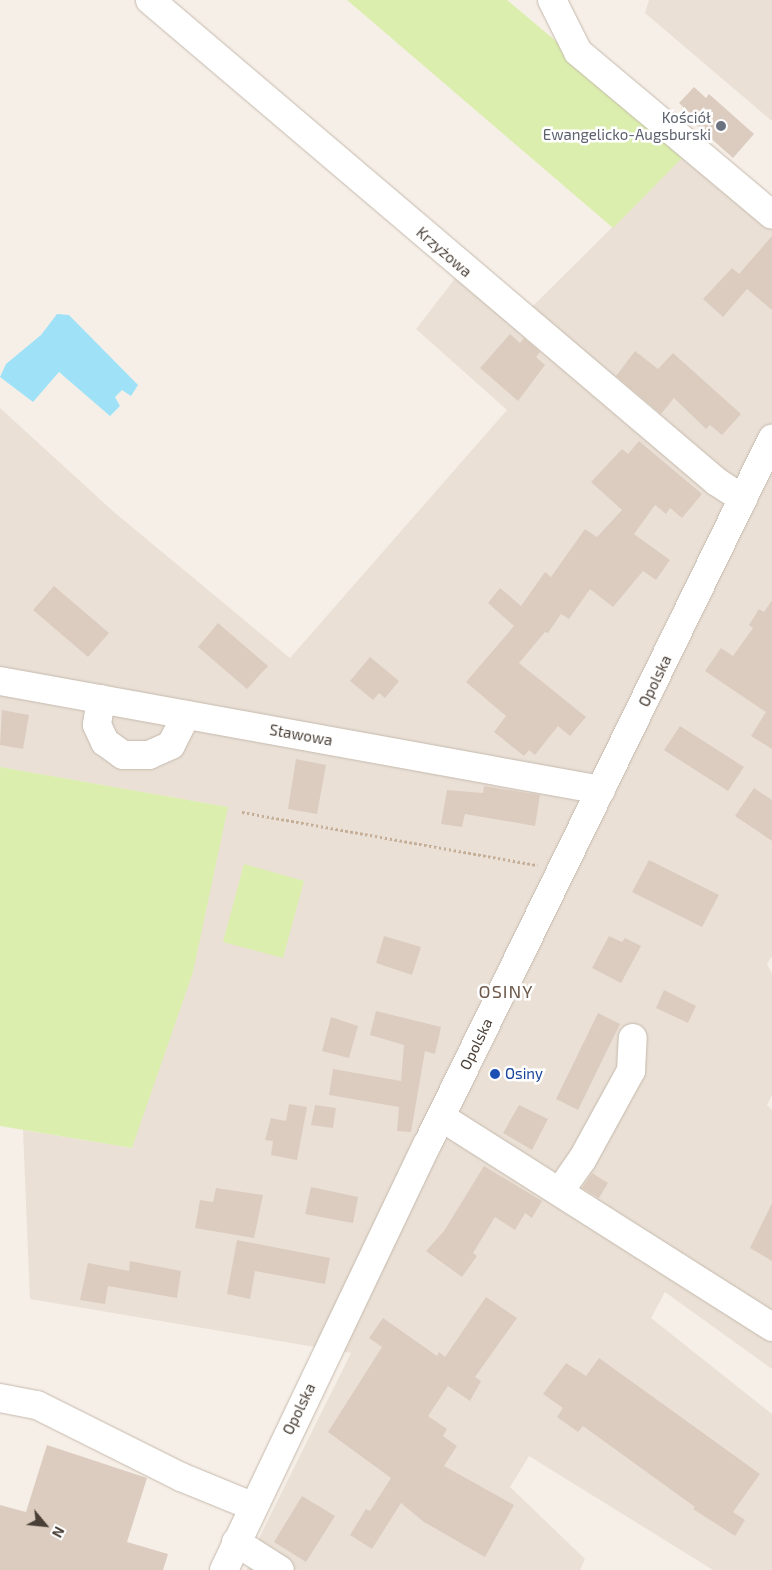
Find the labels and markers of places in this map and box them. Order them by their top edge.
place label: Kościół Ewangelicko-Augsburski [543,108,711,143]
marker: Kościół Ewangelicko-Augsburski [715,120,727,132]
place label: Osiny [505,1065,543,1083]
marker: Osiny [489,1068,501,1080]

